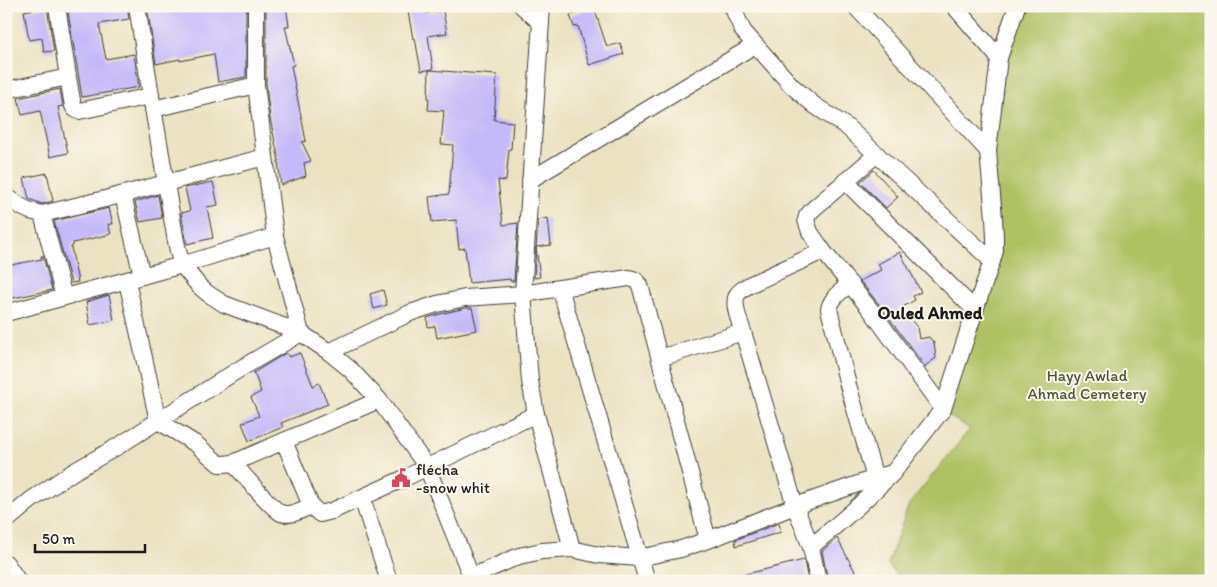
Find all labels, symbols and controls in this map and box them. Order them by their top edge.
district label: Ouled Ahmed [878,302,983,324]
park label: Hayy Awlad Ahmad Cemetery [1028,366,1147,403]
place label: flécha -snow whit [416,460,490,497]
public building icon: flécha -snow whit [390,467,412,489]
scale bar [35,522,145,554]
text: 50 m [42,530,75,548]

